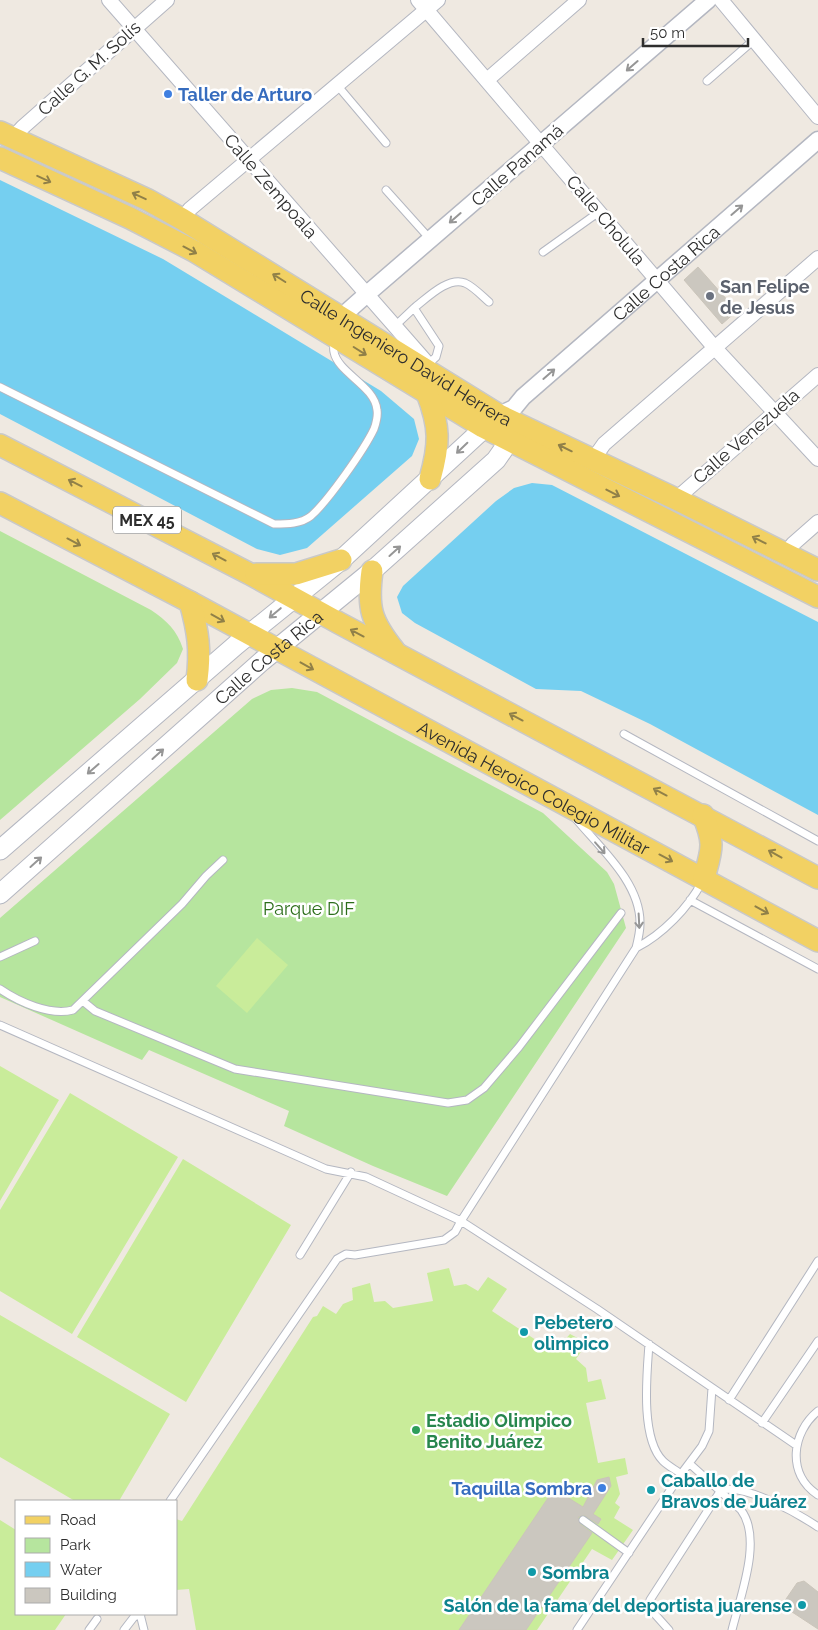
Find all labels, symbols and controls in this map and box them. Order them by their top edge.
scale bar [643,15,748,47]
street label: Calle G. M. Solís [33,16,145,120]
text: 50 m [650,24,685,42]
one-way arrow [625,60,638,72]
place label: Taller de Arturo [178,84,312,105]
marker: Taller de Arturo [162,88,174,100]
street label: Calle Panamá [467,119,567,211]
street label: Calle Zempoala [220,129,322,243]
street label: Calle Cholula [562,171,650,269]
one-way arrow [36,174,51,184]
one-way arrow [132,191,147,201]
one-way arrow [731,204,744,216]
one-way arrow [449,212,462,224]
street label: Calle Costa Rica [608,221,723,325]
one-way arrow [183,245,197,255]
one-way arrow [273,273,287,283]
place label: San Felipe de Jesus [720,276,810,318]
street label: Calle Ingeniero David Herrera [296,284,515,430]
marker: San Felipe de Jesus [704,290,716,302]
one-way arrow [352,347,366,357]
one-way arrow [542,368,555,380]
street label: Calle Venezuela [689,384,803,488]
one-way arrow [456,442,469,454]
one-way arrow [558,442,573,452]
one-way arrow [68,478,83,487]
one-way arrow [605,489,620,498]
road number: MEX 45 [113,506,181,534]
one-way arrow [752,535,767,545]
one-way arrow [67,537,82,547]
one-way arrow [388,545,401,557]
one-way arrow [212,552,227,562]
street label: Calle Costa Rica [210,606,326,709]
one-way arrow [268,607,281,618]
one-way arrow [210,614,225,623]
one-way arrow [350,628,365,637]
one-way arrow [299,662,313,672]
one-way arrow [509,712,524,722]
street label: Avenida Heroico Colegio Militar [414,716,654,859]
one-way arrow [151,748,164,760]
one-way arrow [87,764,100,775]
one-way arrow [653,787,668,797]
one-way arrow [595,841,606,854]
one-way arrow [768,849,783,859]
one-way arrow [659,853,674,863]
one-way arrow [30,856,43,868]
park label: Parque DIF [263,898,355,919]
one-way arrow [754,905,769,915]
one-way arrow [635,913,644,929]
place label: Pebetero olìmpico [534,1312,613,1354]
marker: Pebetero olìmpico [518,1326,530,1338]
place label: Estadio Olimpico Benito Juárez [426,1410,572,1452]
marker: Estadio Olimpico Benito Juárez [410,1424,422,1436]
place label: Caballo de Bravos de Juárez [661,1470,807,1512]
place label: Taquilla Sombra [452,1478,592,1499]
marker: Taquilla Sombra [596,1482,608,1494]
marker: Caballo de Bravos de Juárez [645,1484,657,1496]
legend [15,1500,178,1615]
text: Road [60,1511,96,1529]
text: Park [60,1536,91,1554]
text: Water [60,1561,103,1579]
place label: Sombra [542,1562,609,1583]
marker: Sombra [526,1566,538,1578]
text: Building [60,1586,117,1604]
place label: Salón de la fama del deportista juarense [444,1595,792,1616]
marker: Salón de la fama del deportista juarense [796,1599,808,1611]

